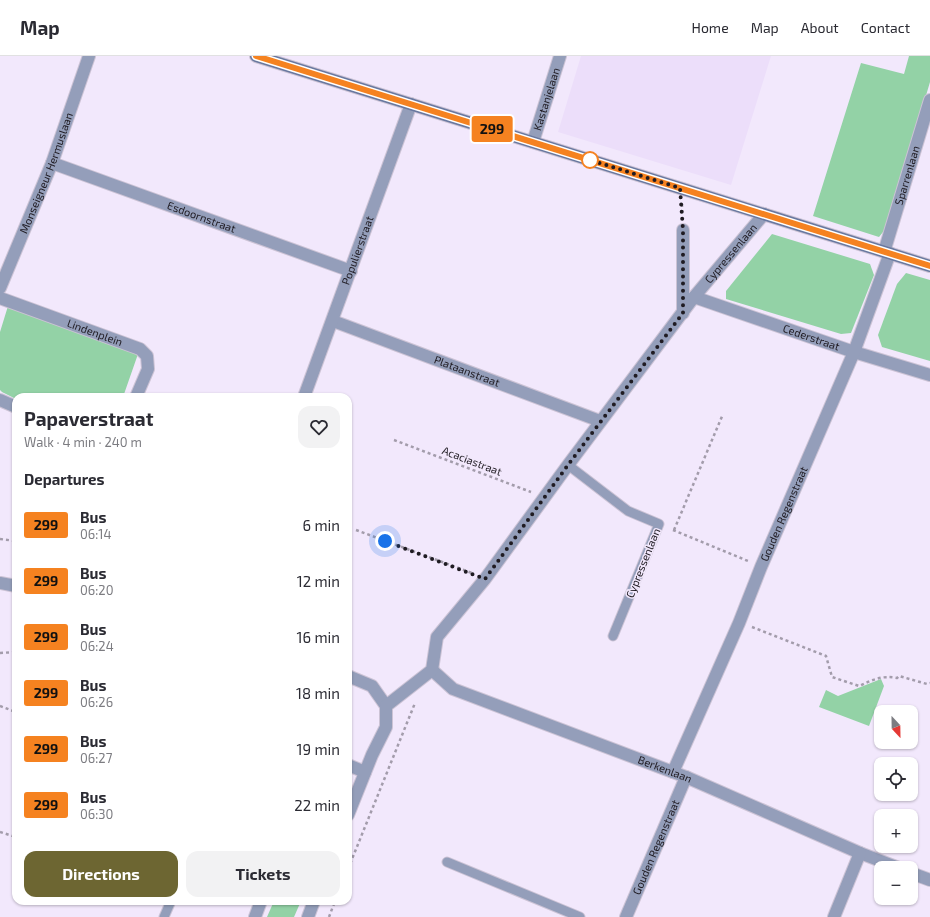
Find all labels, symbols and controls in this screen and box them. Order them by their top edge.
text: Map [20,16,60,39]
text: Home [692,19,729,36]
text: Map [751,19,779,36]
text: About [801,19,839,36]
text: Contact [861,19,910,36]
street label: Kastanjelaan [530,66,562,132]
street label: Monseigneur Hermuslaan [16,111,75,235]
line badge: 299 [469,116,515,142]
text: 299 [480,120,504,137]
street label: Sparrenlaan [892,144,922,207]
unlabelled marker [581,151,599,169]
street label: Esdoornstraat [166,198,238,235]
street label: Populierstraat [339,214,376,286]
street label: Cypressenlaan [702,221,759,286]
street label: Lindenplein [66,316,125,348]
street label: Cederstraat [781,321,842,353]
street label: Plataanstraat [432,352,502,389]
button: heart [298,406,340,448]
text: Papaverstraat [24,407,153,430]
text: Walk · 4 min · 240 m [24,434,142,450]
street label: Acaciastraat [441,443,504,478]
street label: Gouden Regenstraat [757,464,810,563]
text: Departures [24,470,104,488]
text: Bus [80,508,106,526]
text: 299 [34,516,58,533]
text: 6 min [302,516,340,534]
text: 06:14 [80,526,112,542]
street label: Cypressenlaan [623,526,662,599]
your location [375,531,395,551]
text: Bus [80,564,106,582]
text: 299 [34,572,58,589]
text: 12 min [297,572,340,590]
text: 06:20 [80,582,114,598]
text: Bus [80,620,106,638]
text: 299 [34,628,58,645]
text: 16 min [297,628,340,646]
text: 06:24 [80,638,114,654]
text: Bus [80,676,106,694]
text: 299 [34,684,58,701]
text: 18 min [296,684,340,702]
text: 06:26 [80,694,113,710]
north arrow [874,705,918,749]
map controls [874,705,918,905]
text: Bus [80,732,106,750]
text: 299 [34,740,58,757]
text: 19 min [297,740,340,758]
text: 06:27 [80,750,112,766]
street label: Berkenlaan [636,753,694,785]
button: locate [874,757,918,801]
text: Bus [80,788,106,806]
text: 299 [34,796,58,813]
text: 22 min [294,796,340,814]
street label: Gouden Regenstraat [629,797,682,896]
text: 06:30 [80,806,113,822]
button: + [874,809,918,853]
button: Directions [24,851,178,897]
button: Tickets [186,851,340,897]
button: − [874,861,918,905]

